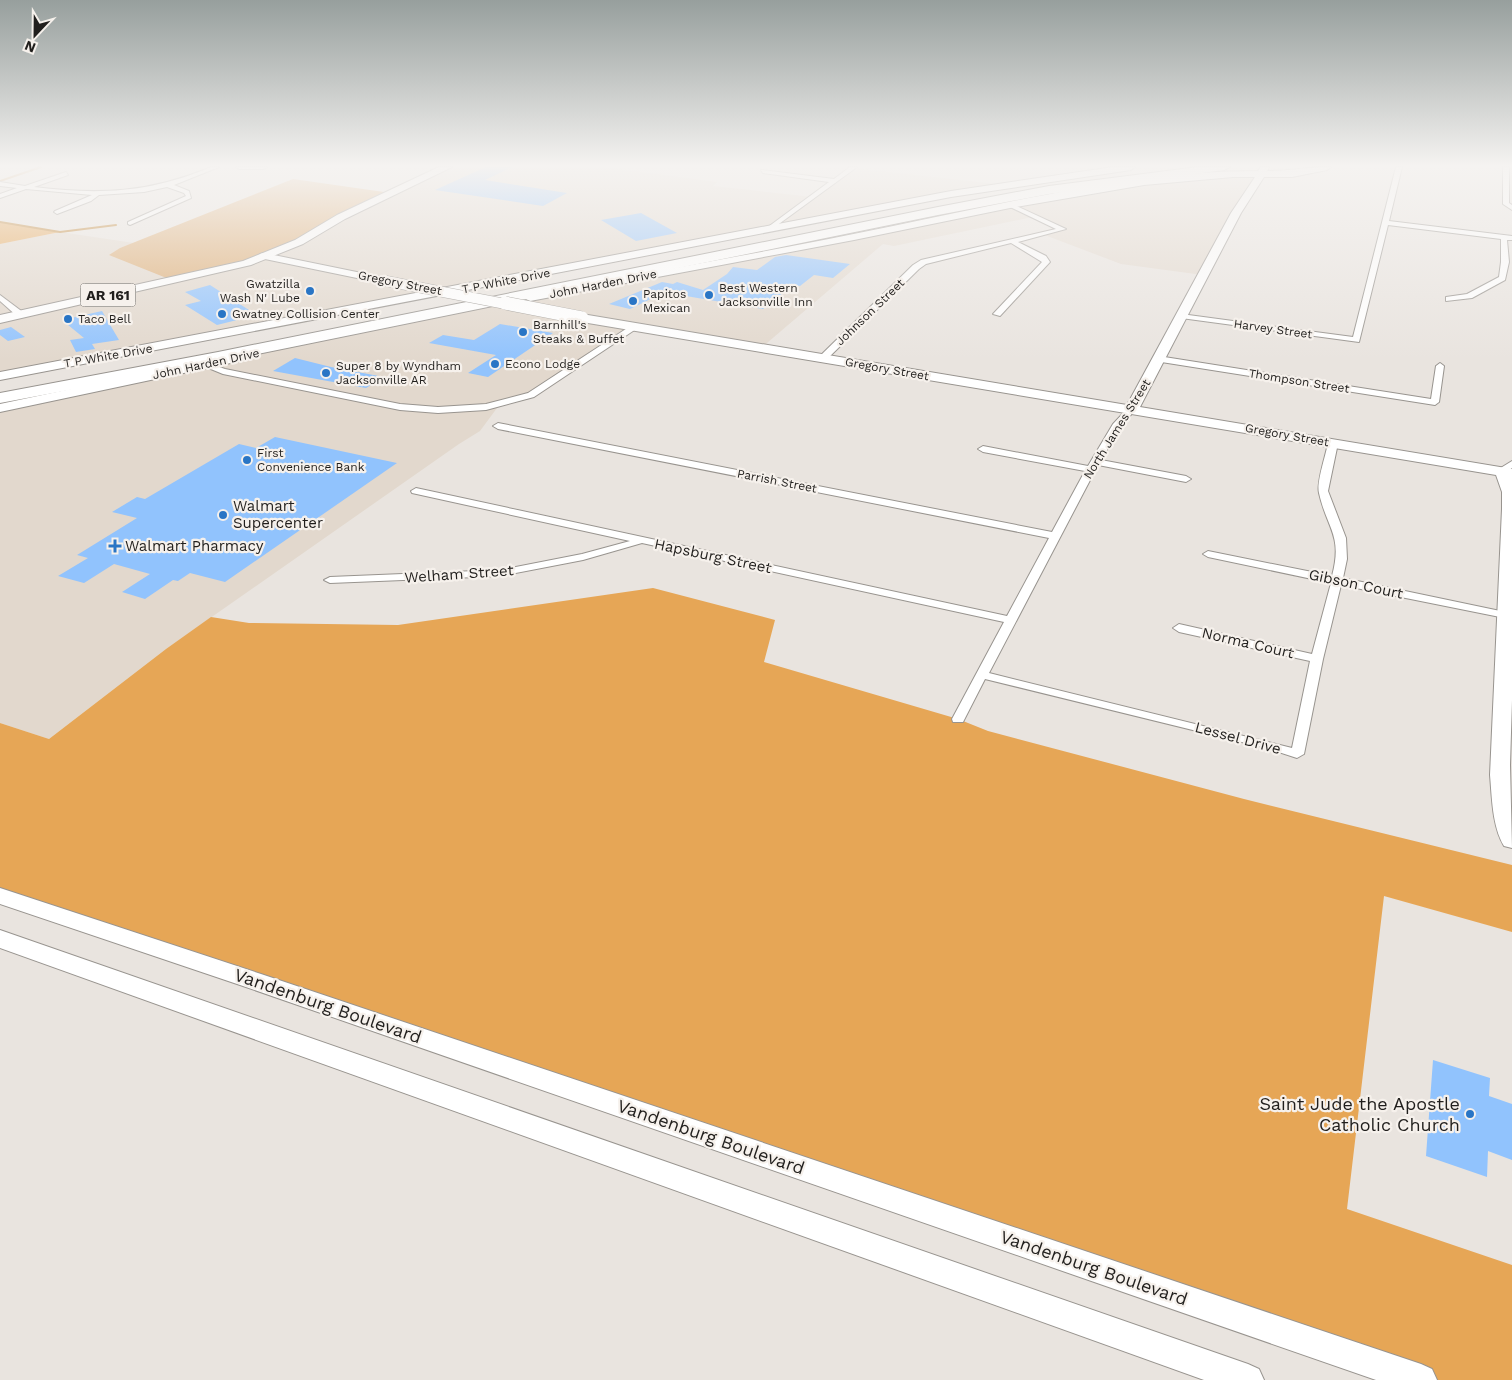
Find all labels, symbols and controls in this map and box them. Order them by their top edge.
north arrow [10,10,60,60]
text: N [22,38,38,56]
street label: T P White Drive [461,266,552,296]
street label: John Harden Drive [548,267,658,301]
street label: Gregory Street [357,268,443,298]
street label: Johnson Street [833,276,907,348]
place label: Gwatzilla Wash N' Lube [220,277,300,305]
place label: Best Western Jacksonville Inn [719,281,813,309]
road number: AR 161 [80,284,136,306]
marker: Gwatzilla Wash N' Lube [304,285,316,297]
place label: Papitos Mexican [643,287,690,315]
marker: Best Western Jacksonville Inn [703,289,715,301]
marker: Papitos Mexican [627,295,639,307]
place label: Gwatney Collision Center [232,307,380,321]
marker: Gwatney Collision Center [216,308,228,320]
place label: Taco Bell [78,312,131,326]
marker: Taco Bell [62,313,74,325]
street label: Harvey Street [1233,317,1313,341]
place label: Barnhill's Steaks & Buffet [533,318,624,346]
marker: Barnhill's Steaks & Buffet [517,326,529,338]
street label: T P White Drive [63,341,154,371]
street label: John Harden Drive [151,346,261,382]
street label: Gregory Street [844,355,930,383]
place label: Econo Lodge [505,357,580,371]
marker: Econo Lodge [489,358,501,370]
place label: Super 8 by Wyndham Jacksonville AR [336,359,461,387]
street label: Thompson Street [1248,366,1350,396]
marker: Super 8 by Wyndham Jacksonville AR [320,367,332,379]
street label: North James Street [1081,377,1153,481]
street label: Gregory Street [1244,421,1330,449]
place label: First Convenience Bank [257,446,365,474]
marker: First Convenience Bank [241,454,253,466]
street label: Parrish Street [736,466,818,496]
place label: Walmart Supercenter [233,497,323,532]
marker: Walmart Supercenter [217,509,229,521]
street label: Hapsburg Street [653,535,774,577]
place label: Walmart Pharmacy [125,537,264,555]
marker: Walmart Pharmacy [109,540,121,552]
street label: Welham Street [404,561,515,587]
street label: Gibson Court [1307,565,1406,603]
street label: Norma Court [1200,624,1297,663]
street label: Lessel Drive [1193,718,1283,758]
street label: Vandenburg Boulevard [232,964,425,1047]
place label: Saint Jude the Apostle Catholic Church [1259,1093,1460,1135]
street label: Vandenburg Boulevard [615,1095,808,1178]
marker: Saint Jude the Apostle Catholic Church [1464,1108,1476,1120]
street label: Vandenburg Boulevard [998,1226,1191,1309]

